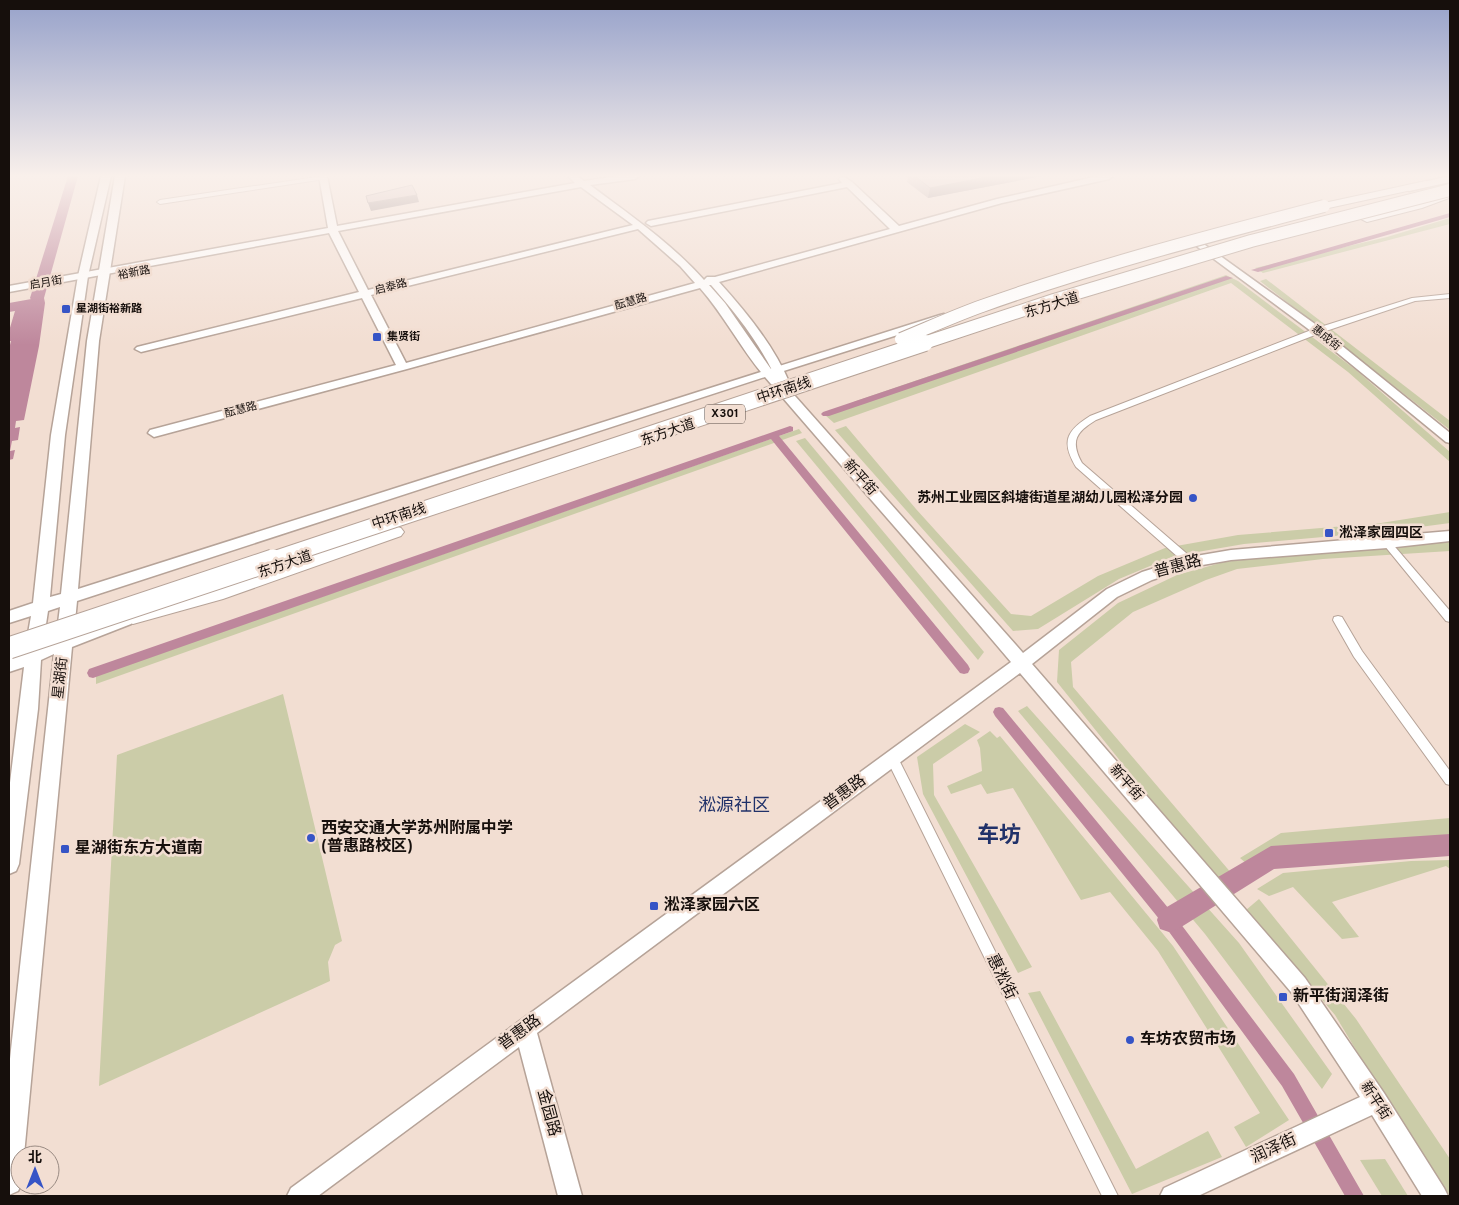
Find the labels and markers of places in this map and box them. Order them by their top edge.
place label: 星湖街裕新路 [76,302,143,316]
marker: 星湖街裕新路 [60,303,72,315]
place label: 集贤街 [387,330,420,344]
marker: 集贤街 [371,331,383,343]
place label: 苏州工业园区斜塘街道星湖幼儿园松泽分园 [917,489,1183,507]
marker: 苏州工业园区斜塘街道星湖幼儿园松泽分园 [1187,492,1199,504]
place label: 淞泽家园四区 [1339,524,1423,542]
marker: 淞泽家园四区 [1323,527,1335,539]
place label: 西安交通大学苏州附属中学 (普惠路校区) [321,818,513,857]
marker: 西安交通大学苏州附属中学 (普惠路校区) [305,832,317,844]
place label: 星湖街东方大道南 [75,839,203,859]
marker: 星湖街东方大道南 [59,843,71,855]
place label: 淞泽家园六区 [664,895,760,916]
marker: 淞泽家园六区 [648,900,660,912]
place label: 新平街润泽街 [1293,987,1389,1007]
marker: 新平街润泽街 [1277,991,1289,1003]
place label: 车坊农贸市场 [1140,1030,1236,1050]
marker: 车坊农贸市场 [1124,1034,1136,1046]

